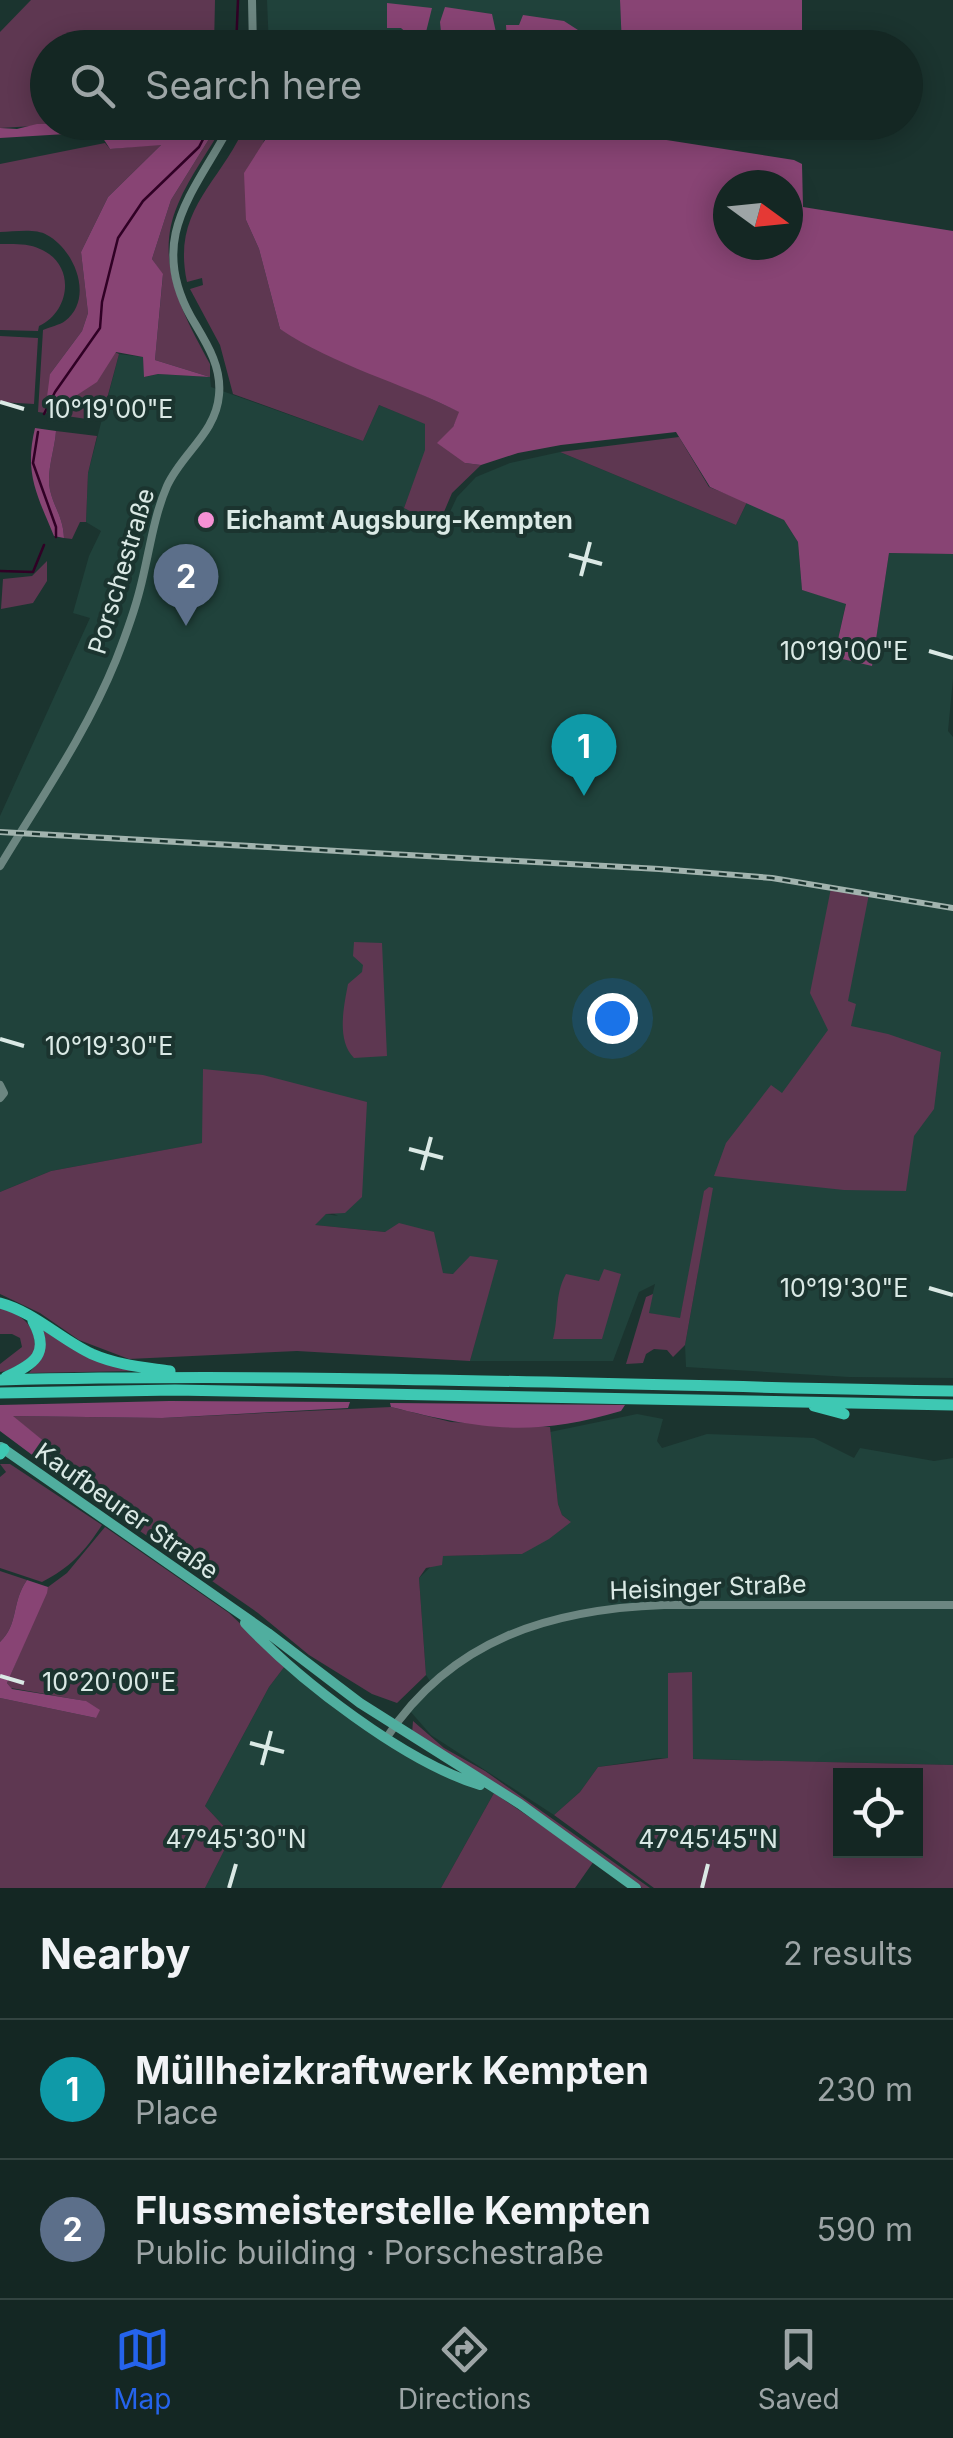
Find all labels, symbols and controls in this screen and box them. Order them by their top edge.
search box [30,30,923,140]
icon: search [65,58,120,113]
text: Search here [145,62,362,108]
north arrow [713,170,803,260]
text: 10°19'00"E [45,394,173,424]
street label: Porschestraße [82,484,160,658]
place label: Eichamt Augsburg-Kempten [226,505,573,535]
marker: Eichamt Augsburg-Kempten [195,509,217,531]
pin: 2 [154,544,218,626]
text: 10°19'00"E [780,636,908,666]
pin: 1 [552,714,616,796]
your location [587,993,638,1044]
text: 10°19'30"E [45,1031,173,1061]
text: 10°19'30"E [780,1273,908,1303]
street label: Kaufbeurer Straße [29,1436,225,1586]
street label: Heisinger Straße [609,1569,807,1605]
text: 10°20'00"E [42,1667,176,1697]
map controls [833,1768,923,1858]
button: locate [833,1768,923,1858]
text: 47°45'30"N [165,1824,307,1854]
text: 47°45'45"N [638,1824,778,1854]
text: Nearby [40,1928,191,1979]
text: 2 results [783,1934,913,1973]
text: Müllheizkraftwerk Kempten [135,2047,649,2093]
text: 1 [66,2070,79,2109]
text: 230 m [817,2070,913,2109]
text: Place [135,2093,218,2132]
text: Flussmeisterstelle Kempten [135,2187,651,2233]
text: 2 [62,2210,83,2249]
text: 590 m [816,2210,913,2249]
text: Public building · Porschestraße [135,2233,604,2272]
tab: Map [113,2322,171,2416]
tab: Directions [398,2322,531,2416]
tab: Saved [758,2322,840,2416]

